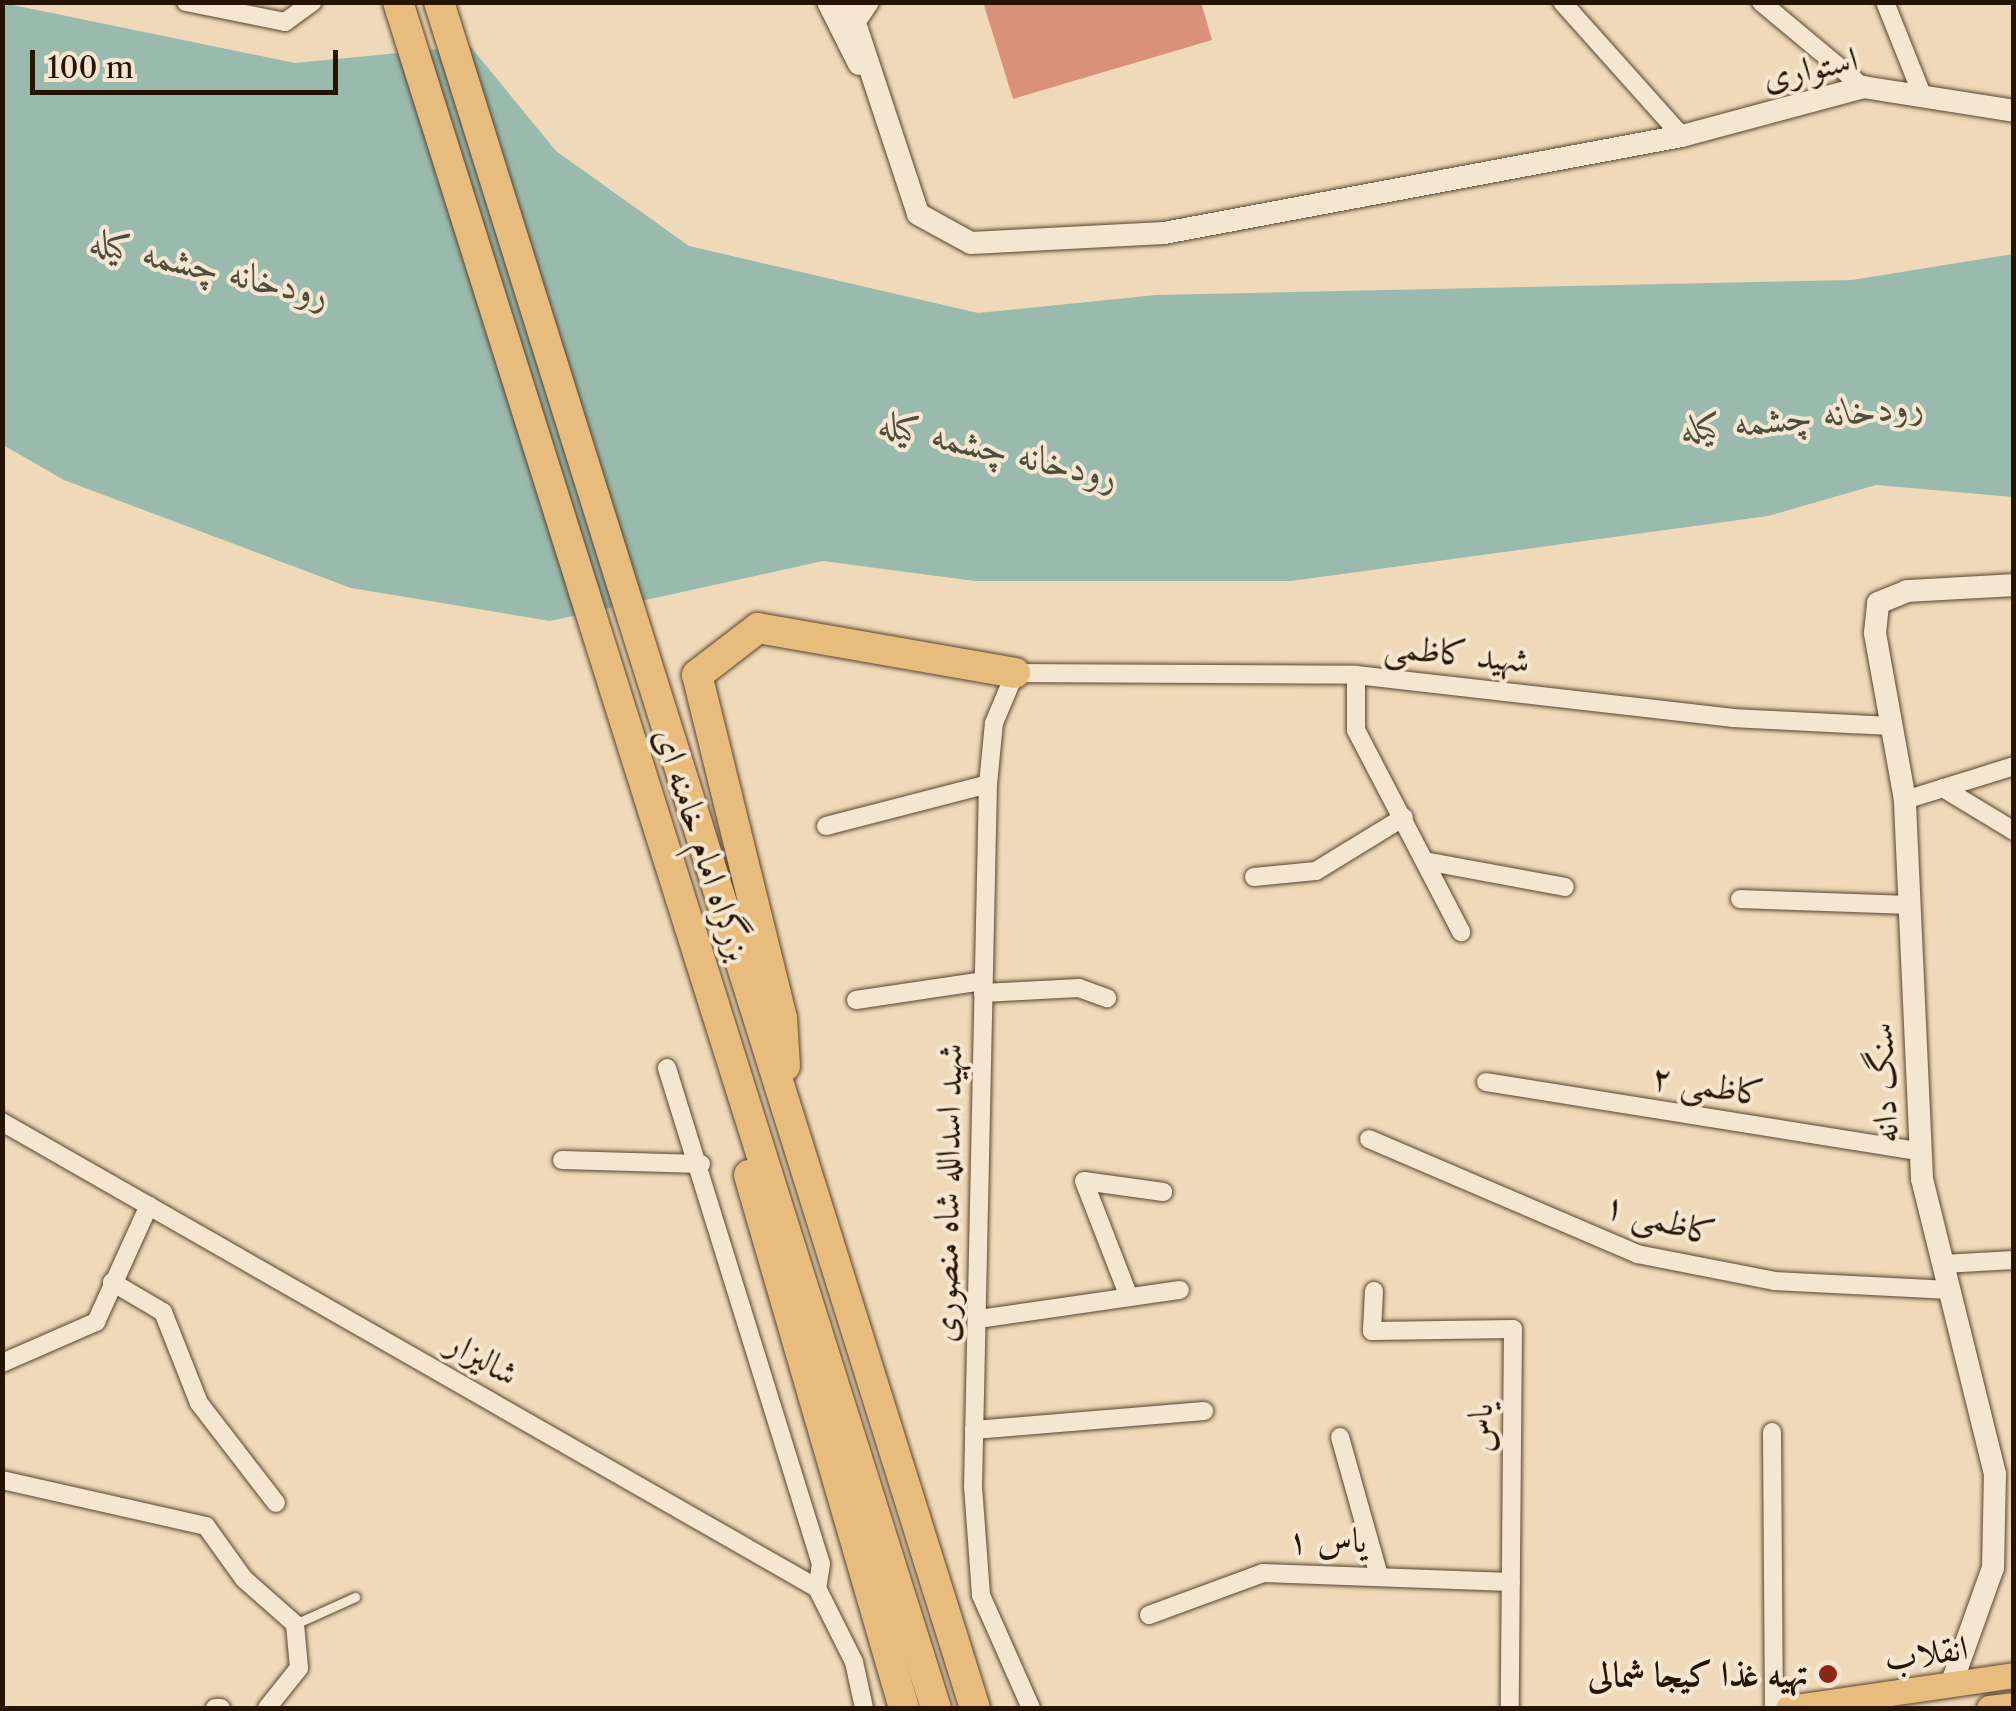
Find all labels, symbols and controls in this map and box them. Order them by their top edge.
scale bar [35,30,342,92]
street label: استواری [1758,37,1862,99]
text: 100 m [47,49,134,86]
water label: رودخانه چشمه کیله [86,217,334,317]
water label: رودخانه چشمه کیله [1678,381,1926,451]
water label: رودخانه چشمه کیله [875,399,1123,499]
street label: شهید کاظمی [1382,624,1532,682]
street label: بزرگراه امام خامنه ای [646,722,760,966]
street label: سنگ دانه [1859,1022,1907,1144]
street label: شهید اسدالله شاه منصوری [923,1043,971,1343]
street label: کاظمی ۲ [1649,1055,1767,1115]
street label: کاظمی ۱ [1600,1183,1720,1255]
street label: شالیزار [440,1321,526,1395]
street label: یاس [1459,1403,1501,1453]
street label: یاس ۱ [1287,1519,1367,1561]
street label: انقلاب [1881,1626,1971,1680]
place label: تهیه غذا کیجا شمالی [1588,1653,1808,1695]
marker: تهیه غذا کیجا شمالی [1817,1663,1839,1685]

